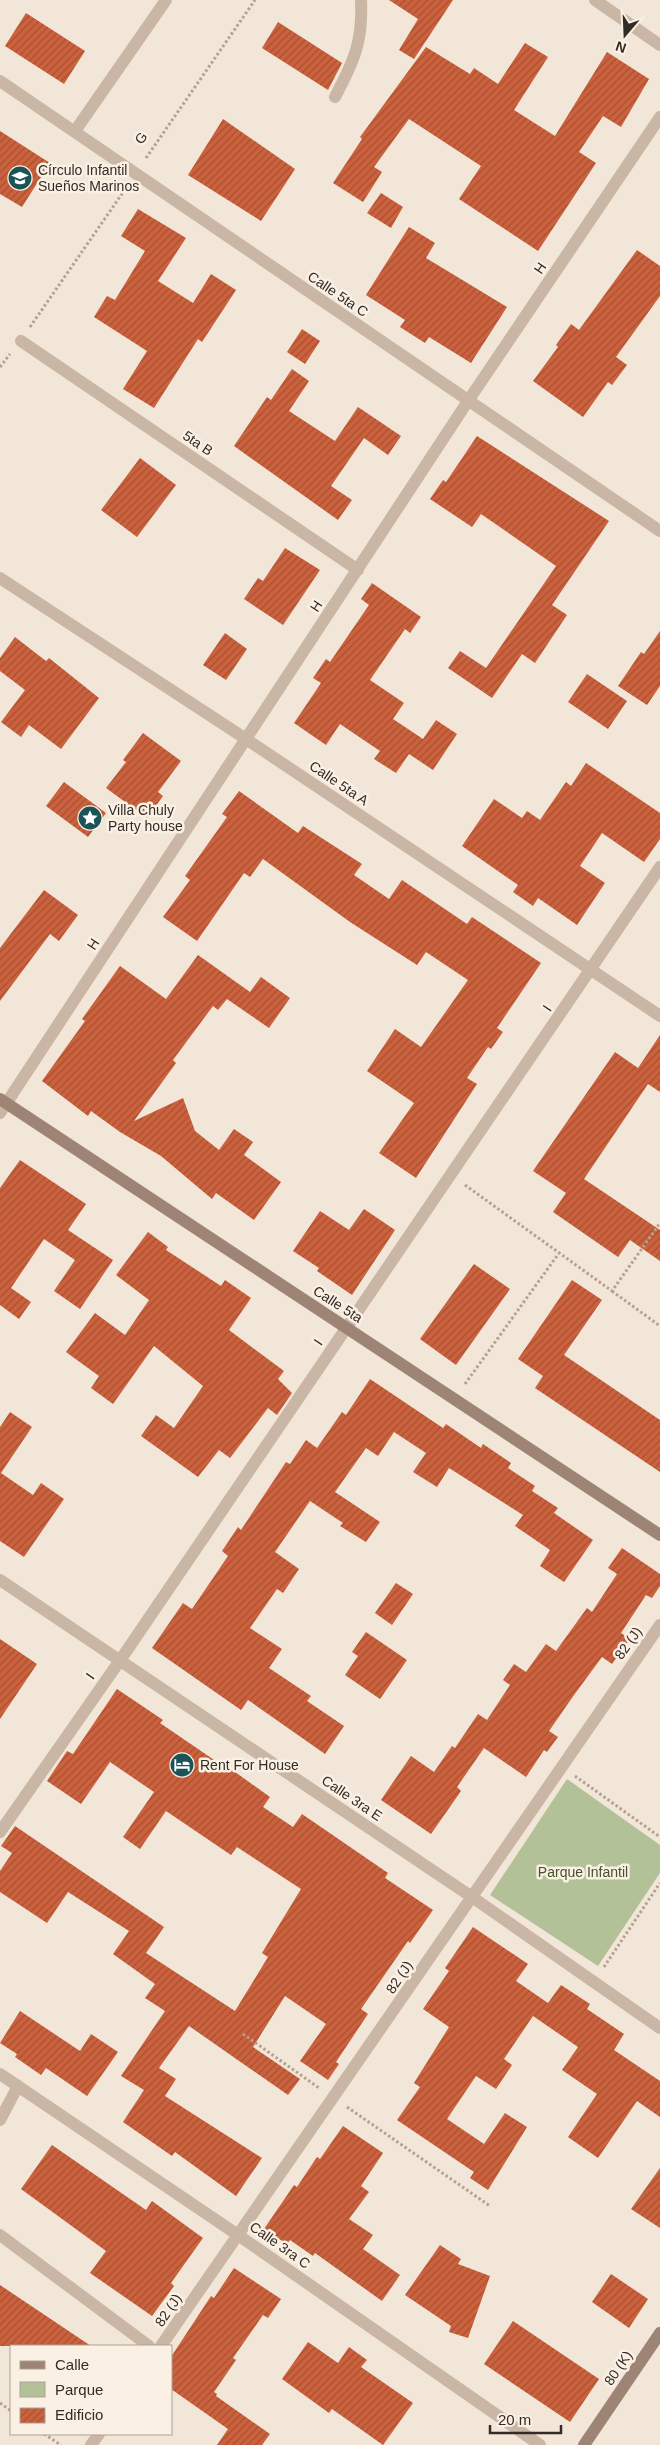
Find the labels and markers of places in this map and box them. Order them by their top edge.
place label: Círculo Infantil Sueños Marinos [38,162,139,194]
school or university icon: Círculo Infantil Sueños Marinos [7,165,33,191]
place label: Villa Chuly Party house [108,802,183,834]
place icon: Villa Chuly Party house [77,805,103,831]
hotel icon: Rent For House [169,1752,195,1778]
place label: Rent For House [200,1757,299,1773]

